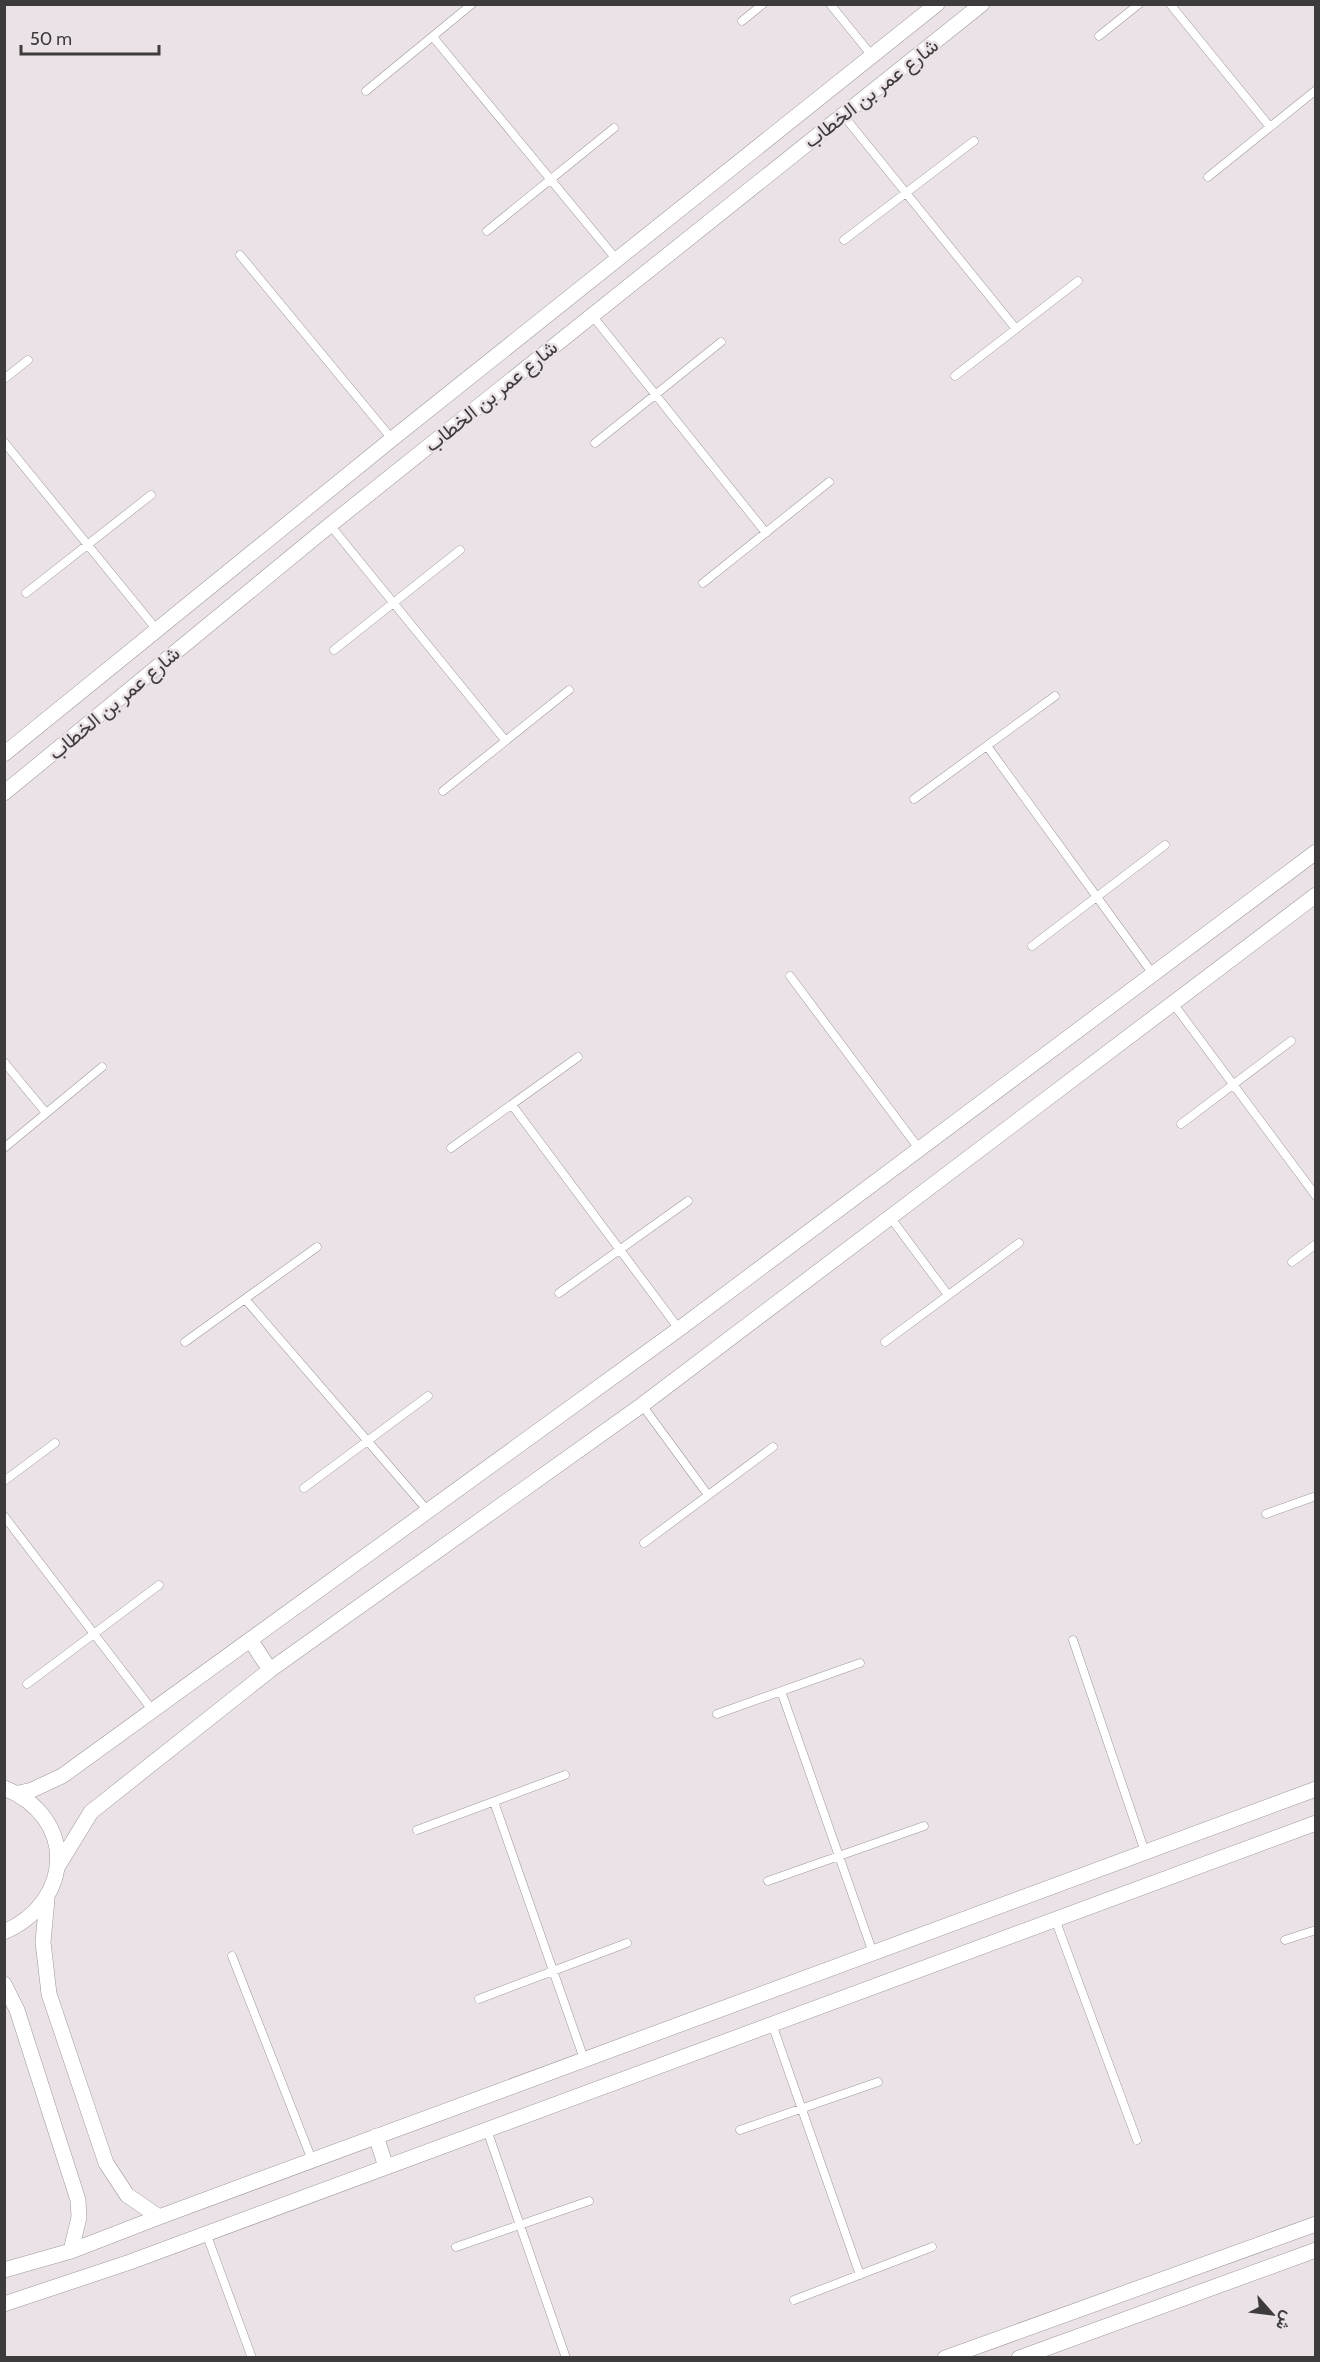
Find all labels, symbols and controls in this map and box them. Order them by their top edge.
scale bar [21,18,159,56]
text: 50 m [30,28,72,50]
street label: شارع عمر بن الخطاب [799,33,944,154]
street label: شارع عمر بن الخطاب [420,335,564,458]
street label: شارع عمر بن الخطاب [44,641,186,766]
north arrow [1242,2284,1302,2344]
text: ش [1272,2308,1298,2334]

